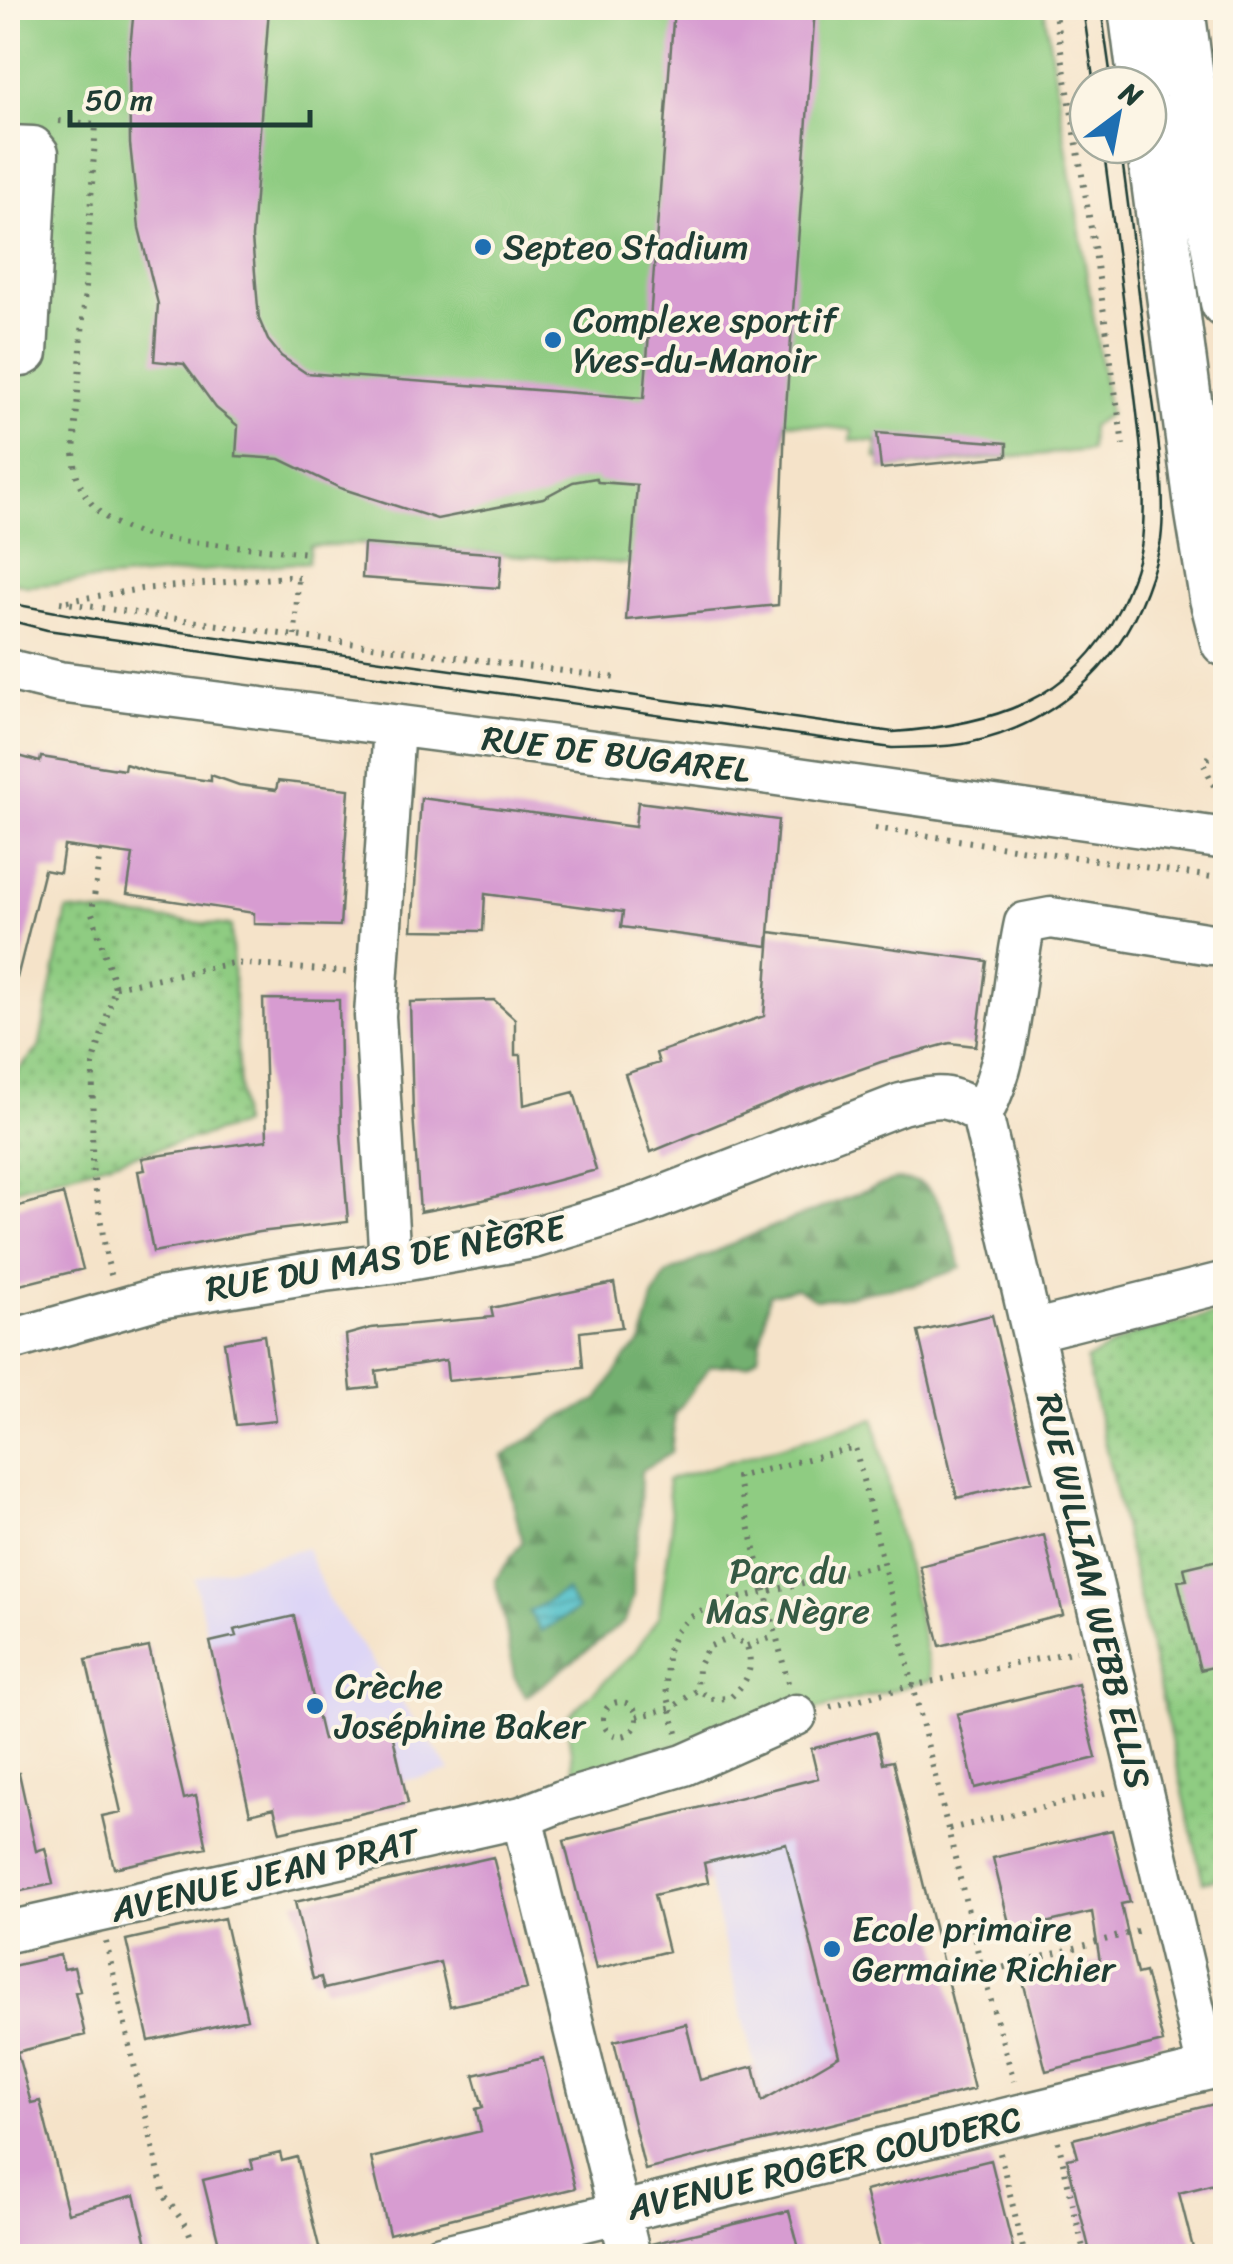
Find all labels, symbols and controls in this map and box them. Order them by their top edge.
scale bar [70,65,310,127]
north arrow [1068,65,1168,165]
text: N [1109,68,1153,120]
text: 50 m [85,73,153,127]
place label: Septeo Stadium [503,216,749,278]
marker: Septeo Stadium [472,236,494,258]
place label: Complexe sportif Yves-du-Manoir [573,289,839,391]
marker: Complexe sportif Yves-du-Manoir [542,329,564,351]
street label: RUE DE BUGAREL [479,707,753,801]
street label: RUE DU MAS DE NÈGRE [201,1195,572,1320]
street label: RUE WILLIAM WEBB ELLIS [1018,1387,1170,1795]
park label: Parc du Mas Nègre [706,1540,870,1642]
place label: Crèche Joséphine Baker [334,1655,587,1757]
marker: Crèche Joséphine Baker [304,1695,326,1717]
street label: AVENUE JEAN PRAT [104,1809,428,1941]
place label: Ecole primaire Germaine Richier [852,1898,1117,2000]
marker: Ecole primaire Germaine Richier [821,1938,843,1960]
street label: AVENUE ROGER COUDERC [620,2087,1027,2239]

